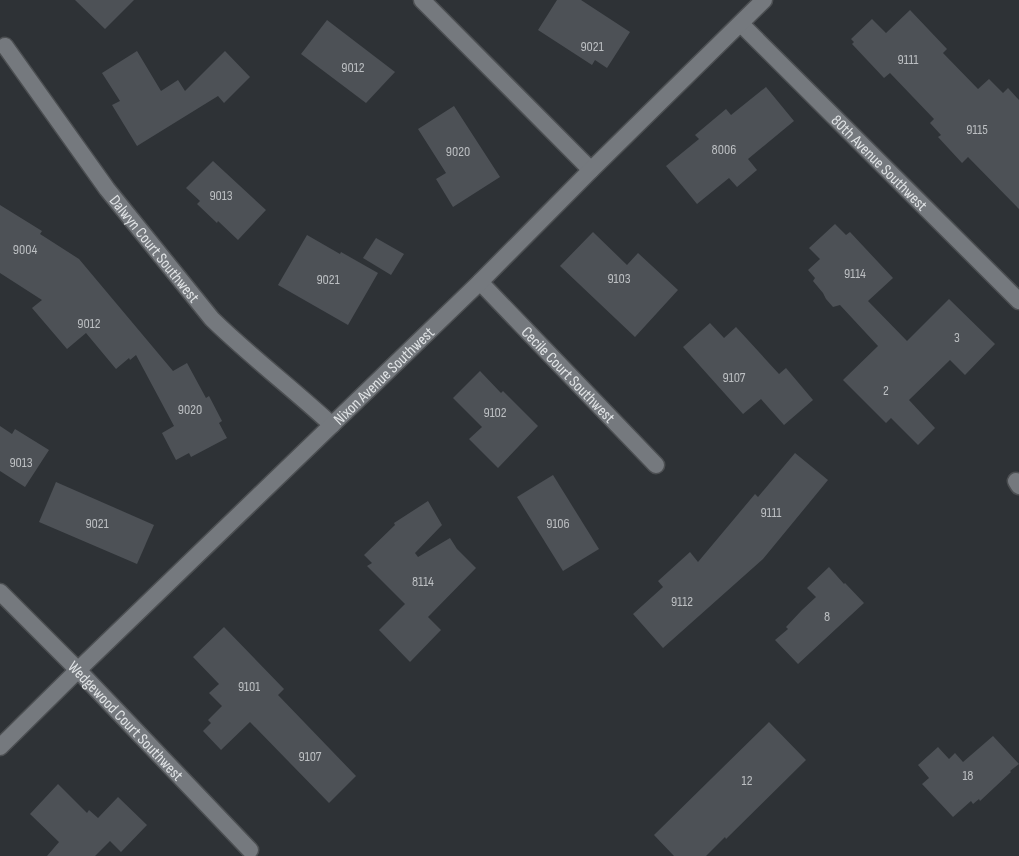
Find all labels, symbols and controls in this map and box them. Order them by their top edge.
house number: 9021 [580,38,604,55]
house number: 9111 [898,51,919,68]
house number: 9012 [341,59,365,76]
street label: 80th Avenue Southwest [827,111,931,215]
house number: 9115 [966,121,988,138]
house number: 8006 [712,141,736,158]
house number: 9020 [446,143,470,160]
house number: 9013 [209,187,233,204]
street label: Dalwyn Court Southwest [105,192,203,307]
house number: 9004 [13,241,37,258]
house number: 9114 [844,265,866,282]
house number: 9103 [607,270,631,287]
house number: 9021 [316,271,340,288]
house number: 9012 [77,315,101,332]
street label: Nixon Avenue Southwest [330,323,439,429]
street label: Cecile Court Southwest [517,323,618,428]
house number: 3 [954,329,960,346]
house number: 9107 [723,369,746,386]
house number: 2 [883,382,889,399]
house number: 9020 [178,401,202,418]
house number: 9102 [483,404,507,421]
house number: 9013 [9,454,33,471]
house number: 9111 [761,504,782,521]
house number: 9021 [85,515,109,532]
house number: 9106 [546,515,570,532]
house number: 8114 [412,573,434,590]
house number: 9112 [671,593,693,610]
house number: 8 [824,608,830,625]
street label: Wedgewood Court Southwest [63,658,187,785]
house number: 9101 [238,678,260,695]
house number: 9107 [299,748,322,765]
house number: 18 [962,767,974,784]
house number: 12 [742,772,753,789]

